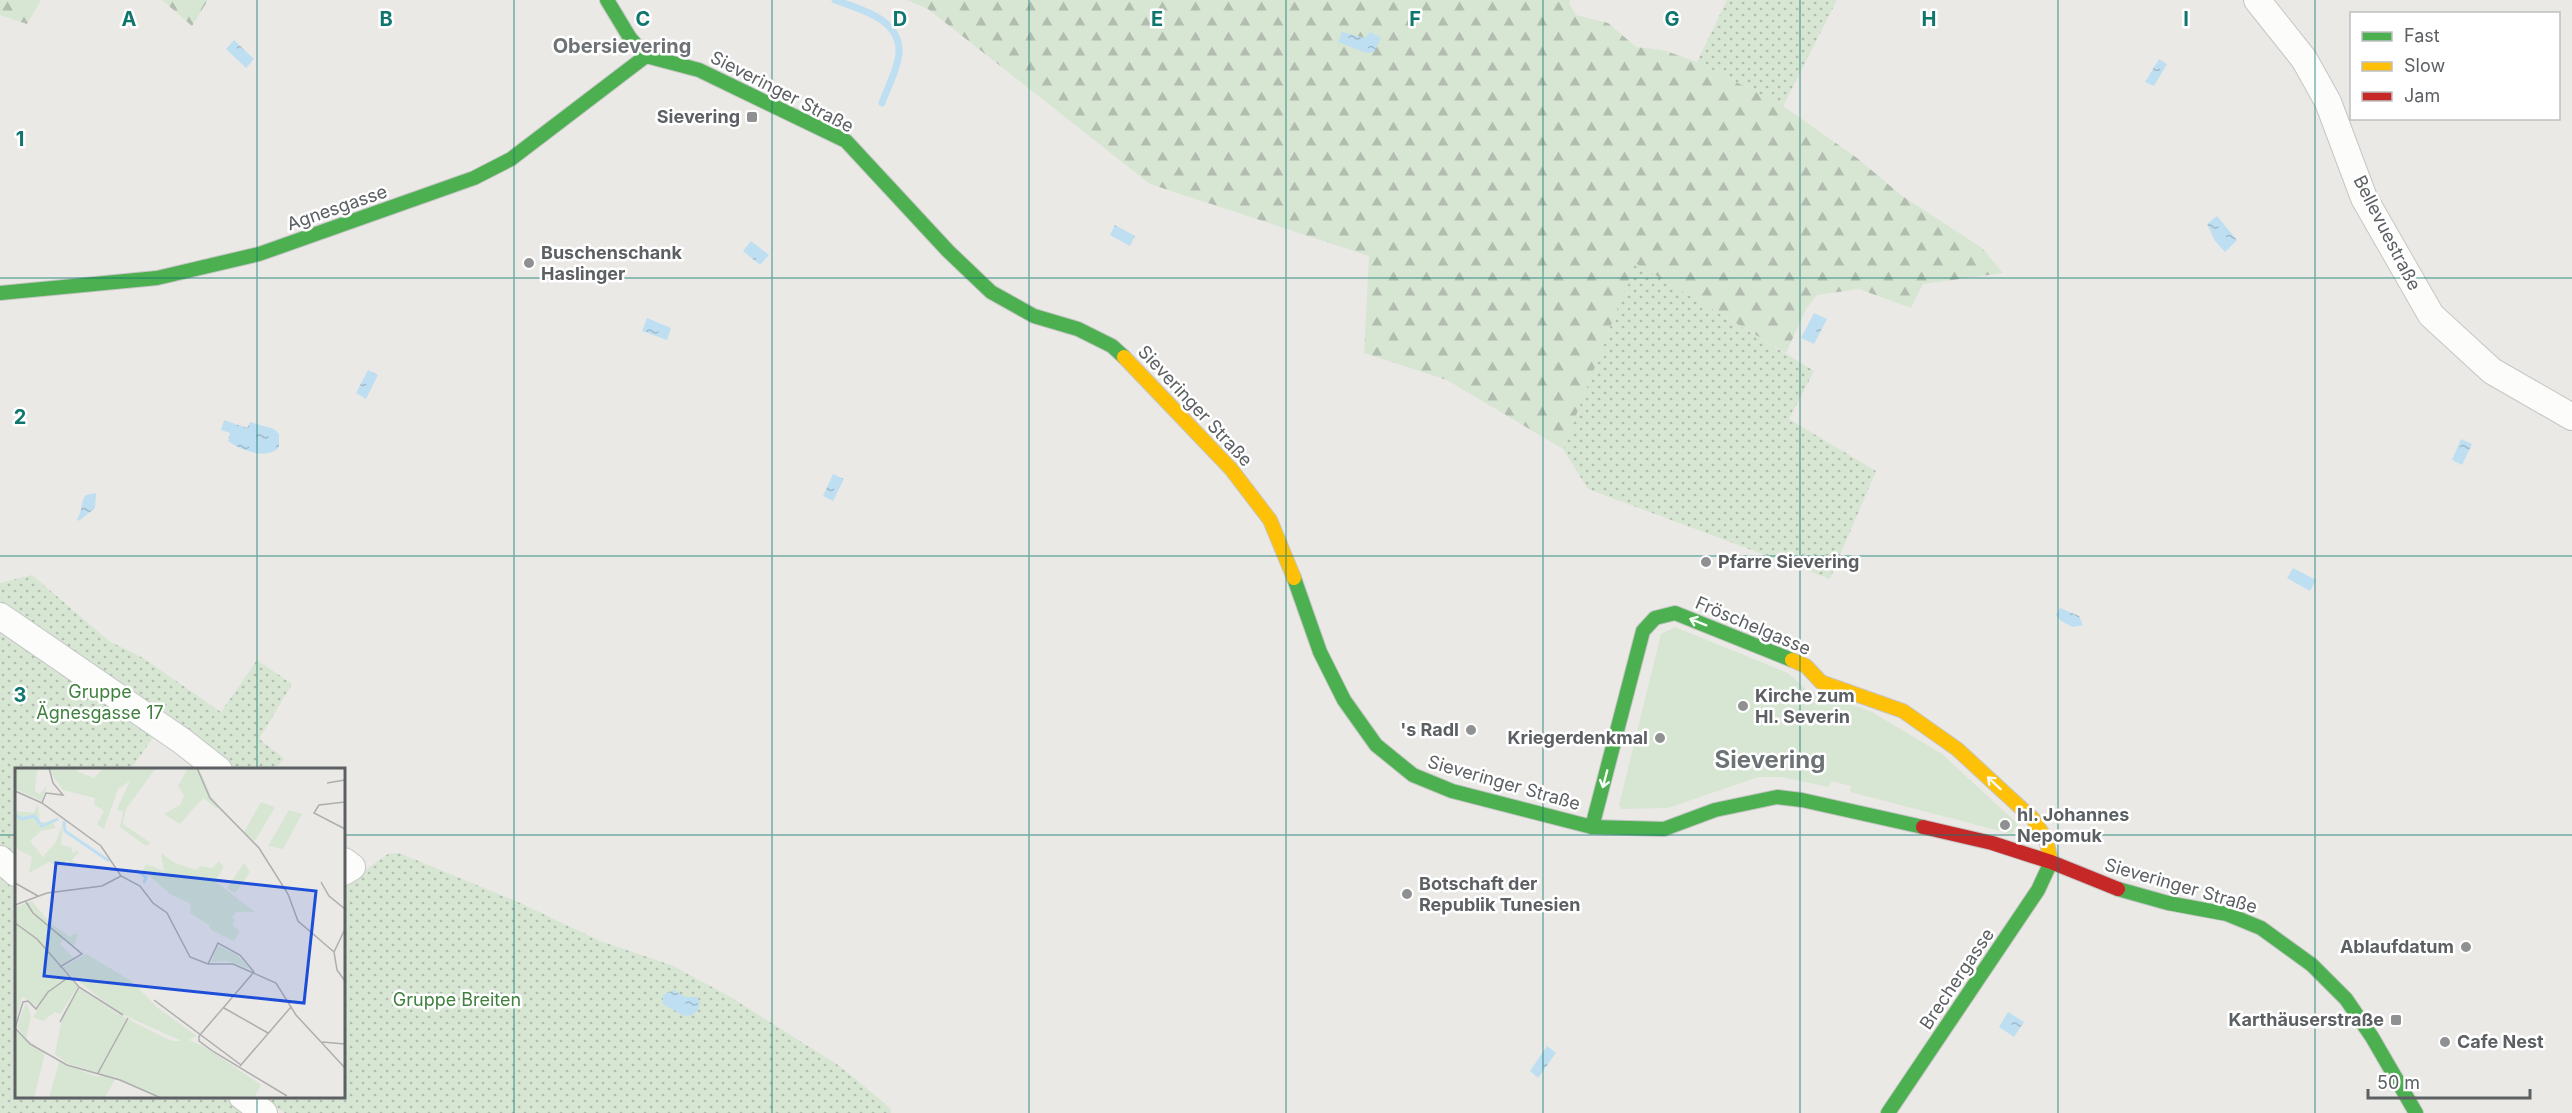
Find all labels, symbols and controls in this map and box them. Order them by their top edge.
text: A [122,7,137,31]
text: B [379,7,393,31]
text: C [636,7,650,31]
text: D [893,7,907,31]
text: E [1151,7,1163,31]
text: F [1409,7,1421,31]
text: G [1664,7,1680,31]
text: H [1922,7,1936,31]
text: I [2183,7,2189,31]
legend [2350,12,2560,120]
text: Fast [2404,25,2440,46]
district label: Obersievering [553,34,691,58]
street label: Sieveringer Straße [707,46,857,137]
text: Slow [2404,55,2445,76]
text: Jam [2404,85,2440,106]
place label: Sievering [657,106,740,127]
marker: Sievering [745,110,759,124]
text: 1 [16,127,24,151]
street label: Bellevuestraße [2349,172,2425,294]
street label: Agnesgasse [284,181,390,235]
place label: Buschenschank Haslinger [541,242,682,284]
marker: Buschenschank Haslinger [522,256,536,270]
street label: Sieveringer Straße [1134,341,1257,470]
text: 2 [14,405,26,429]
place label: Pfarre Sievering [1718,551,1859,572]
marker: Pfarre Sievering [1699,555,1713,569]
street label: Fröschelgasse [1692,592,1814,659]
one-way arrow [1689,616,1708,627]
park label: Gruppe Ägnesgasse 17 [36,681,164,723]
text: 3 [14,683,26,707]
place label: Kirche zum Hl. Severin [1755,685,1855,727]
marker: Kirche zum Hl. Severin [1736,699,1750,713]
place label: 's Radl [1400,719,1459,740]
marker: 's Radl [1464,723,1478,737]
place label: Kriegerdenkmal [1508,727,1648,748]
marker: Kriegerdenkmal [1653,731,1667,745]
district label: Sievering [1715,745,1825,774]
street label: Sieveringer Straße [1425,751,1583,814]
inset map [15,768,345,1098]
one-way arrow [1599,769,1610,788]
one-way arrow [1987,776,2002,790]
place label: hl. Johannes Nepomuk [2017,804,2129,846]
marker: hl. Johannes Nepomuk [1998,818,2012,832]
street label: Sieveringer Straße [2102,854,2260,917]
place label: Botschaft der Republik Tunesien [1419,873,1580,915]
marker: Botschaft der Republik Tunesien [1400,887,1414,901]
street label: Brechergasse [1915,924,1998,1033]
place label: Ablaufdatum [2340,936,2454,957]
marker: Ablaufdatum [2459,940,2473,954]
park label: Gruppe Breiten [393,989,521,1010]
place label: Karthäuserstraße [2229,1009,2384,1030]
marker: Karthäuserstraße [2389,1013,2403,1027]
place label: Cafe Nest [2457,1031,2544,1052]
marker: Cafe Nest [2438,1035,2452,1049]
scale bar [2368,1062,2530,1100]
text: 50 m [2377,1072,2420,1093]

